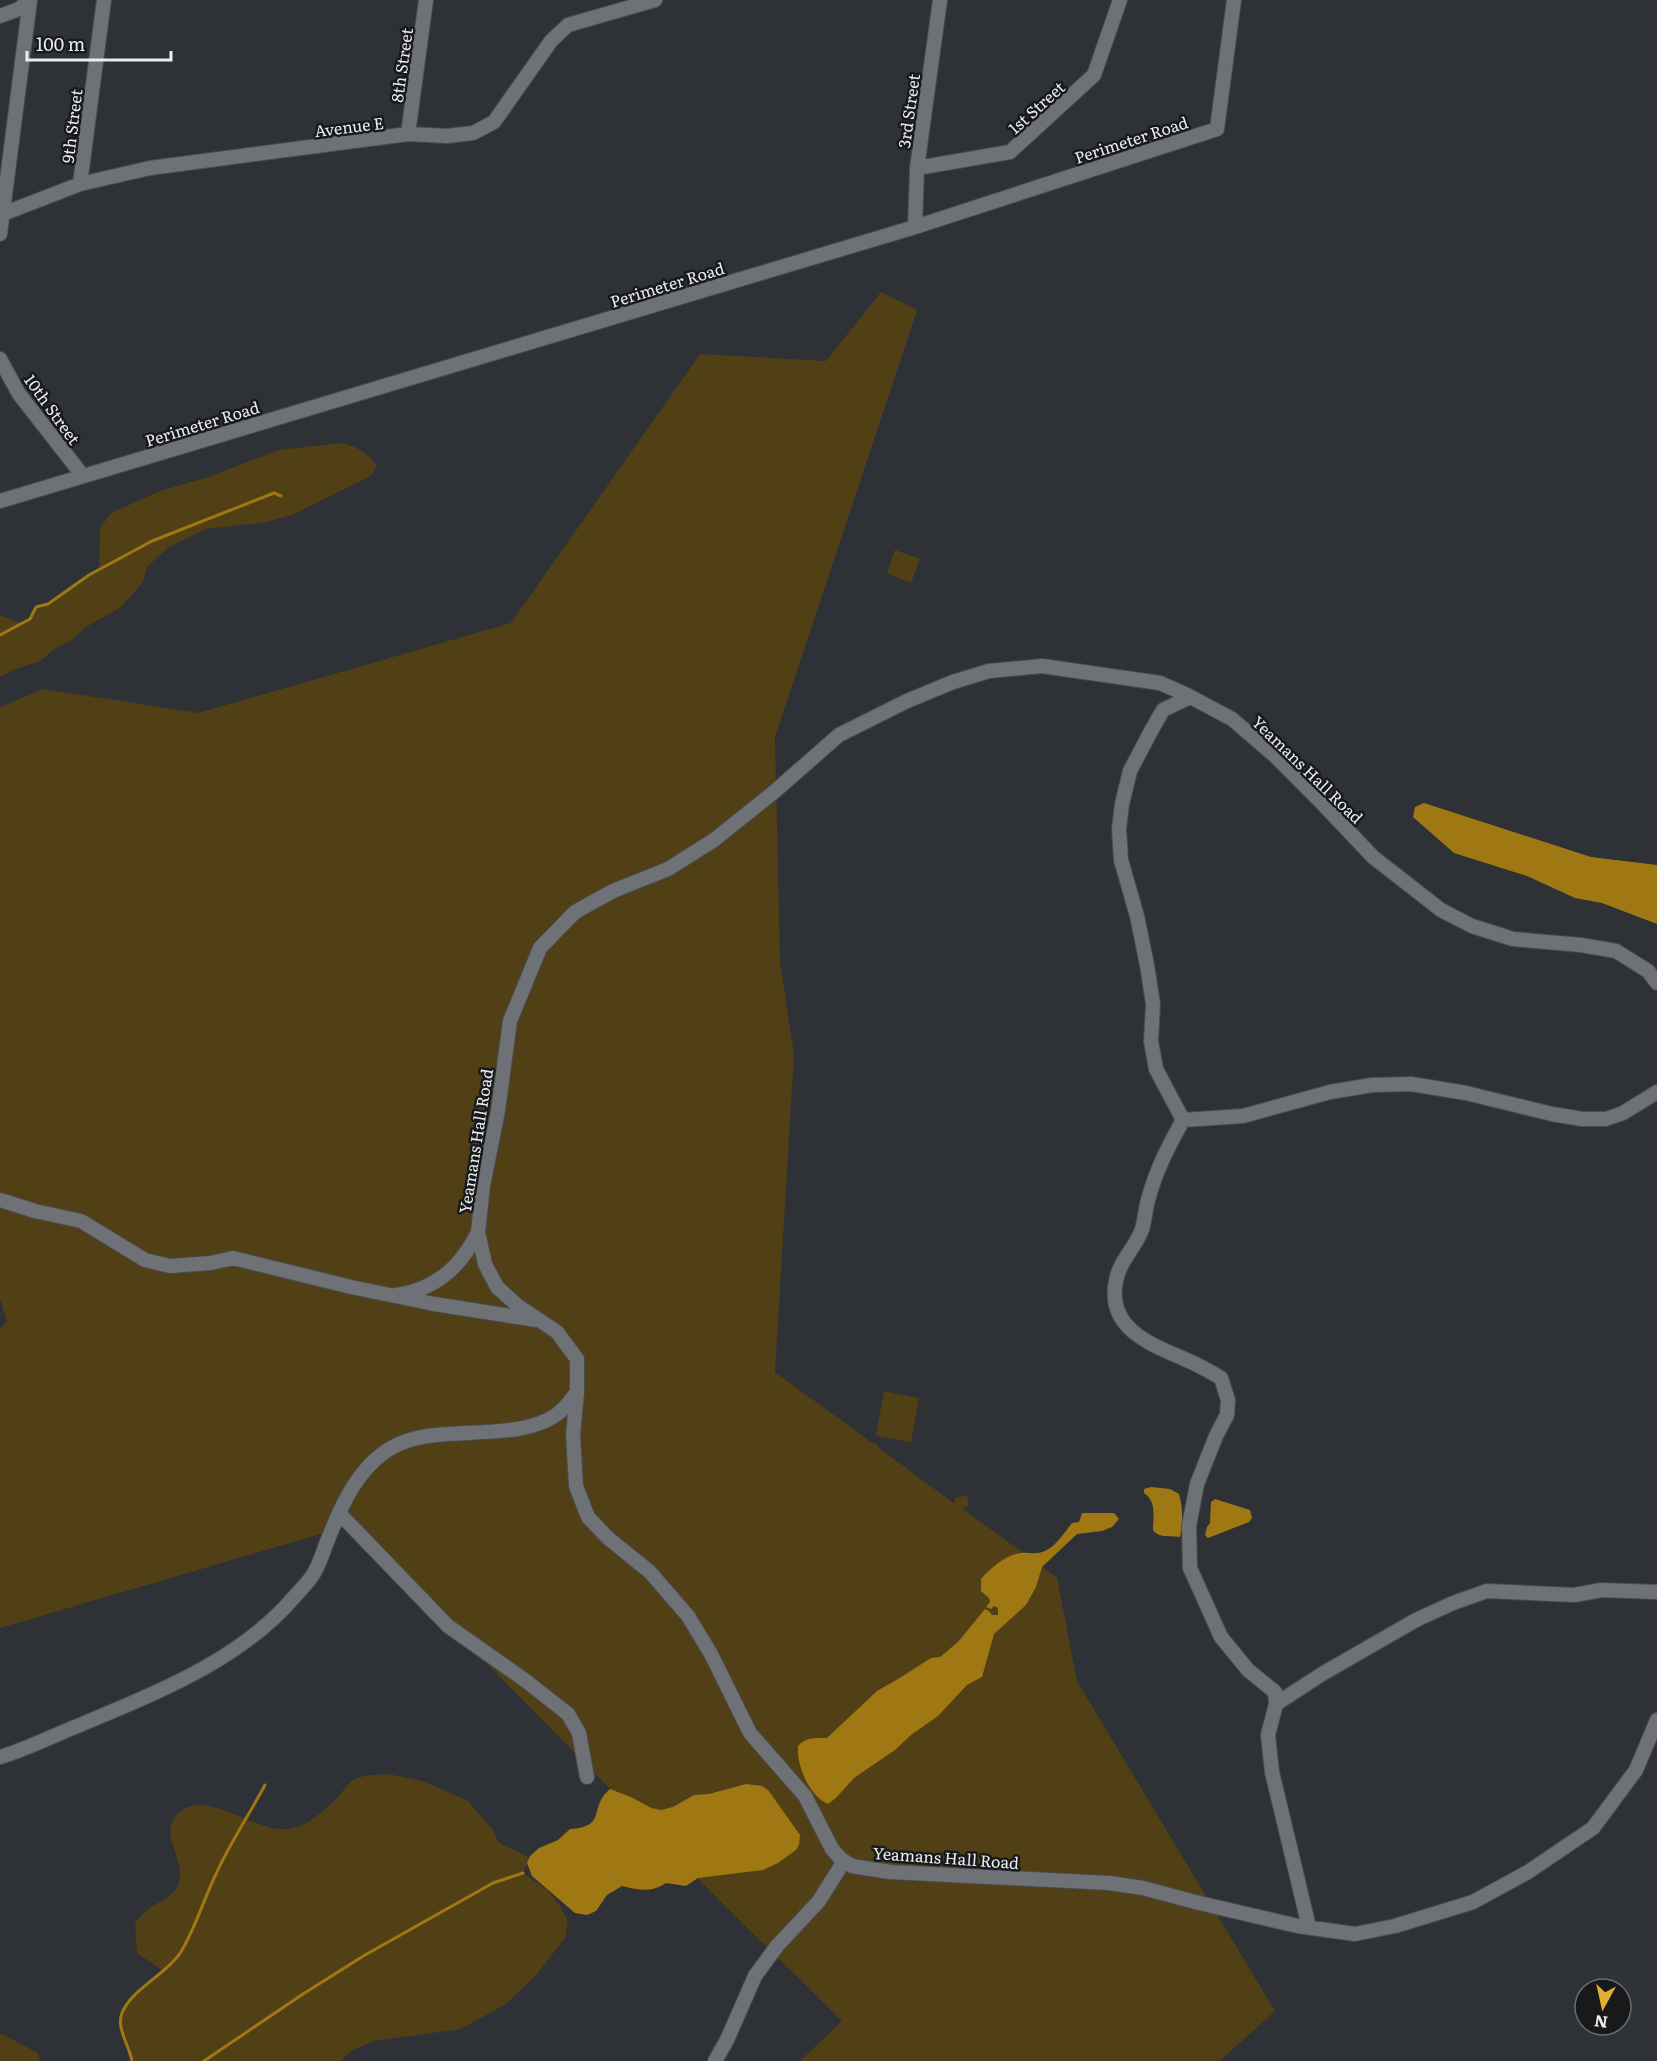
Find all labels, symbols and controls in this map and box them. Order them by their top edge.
scale bar [27,24,171,62]
street label: 8th Street [384,26,418,104]
text: 100 m [36,30,85,57]
street label: 3rd Street [891,72,925,150]
street label: 1st Street [1002,75,1070,139]
street label: 9th Street [55,87,88,164]
street label: Perimeter Road [1071,109,1191,169]
street label: Avenue E [313,110,385,142]
street label: Perimeter Road [607,255,727,313]
street label: 10th Street [19,369,87,450]
street label: Perimeter Road [142,394,262,452]
street label: Yeamans Hall Road [1247,710,1369,829]
street label: Yeamans Hall Road [452,1067,498,1215]
street label: Yeamans Hall Road [872,1840,1020,1874]
north arrow [1573,1977,1633,2037]
text: N [1592,2010,1609,2036]

